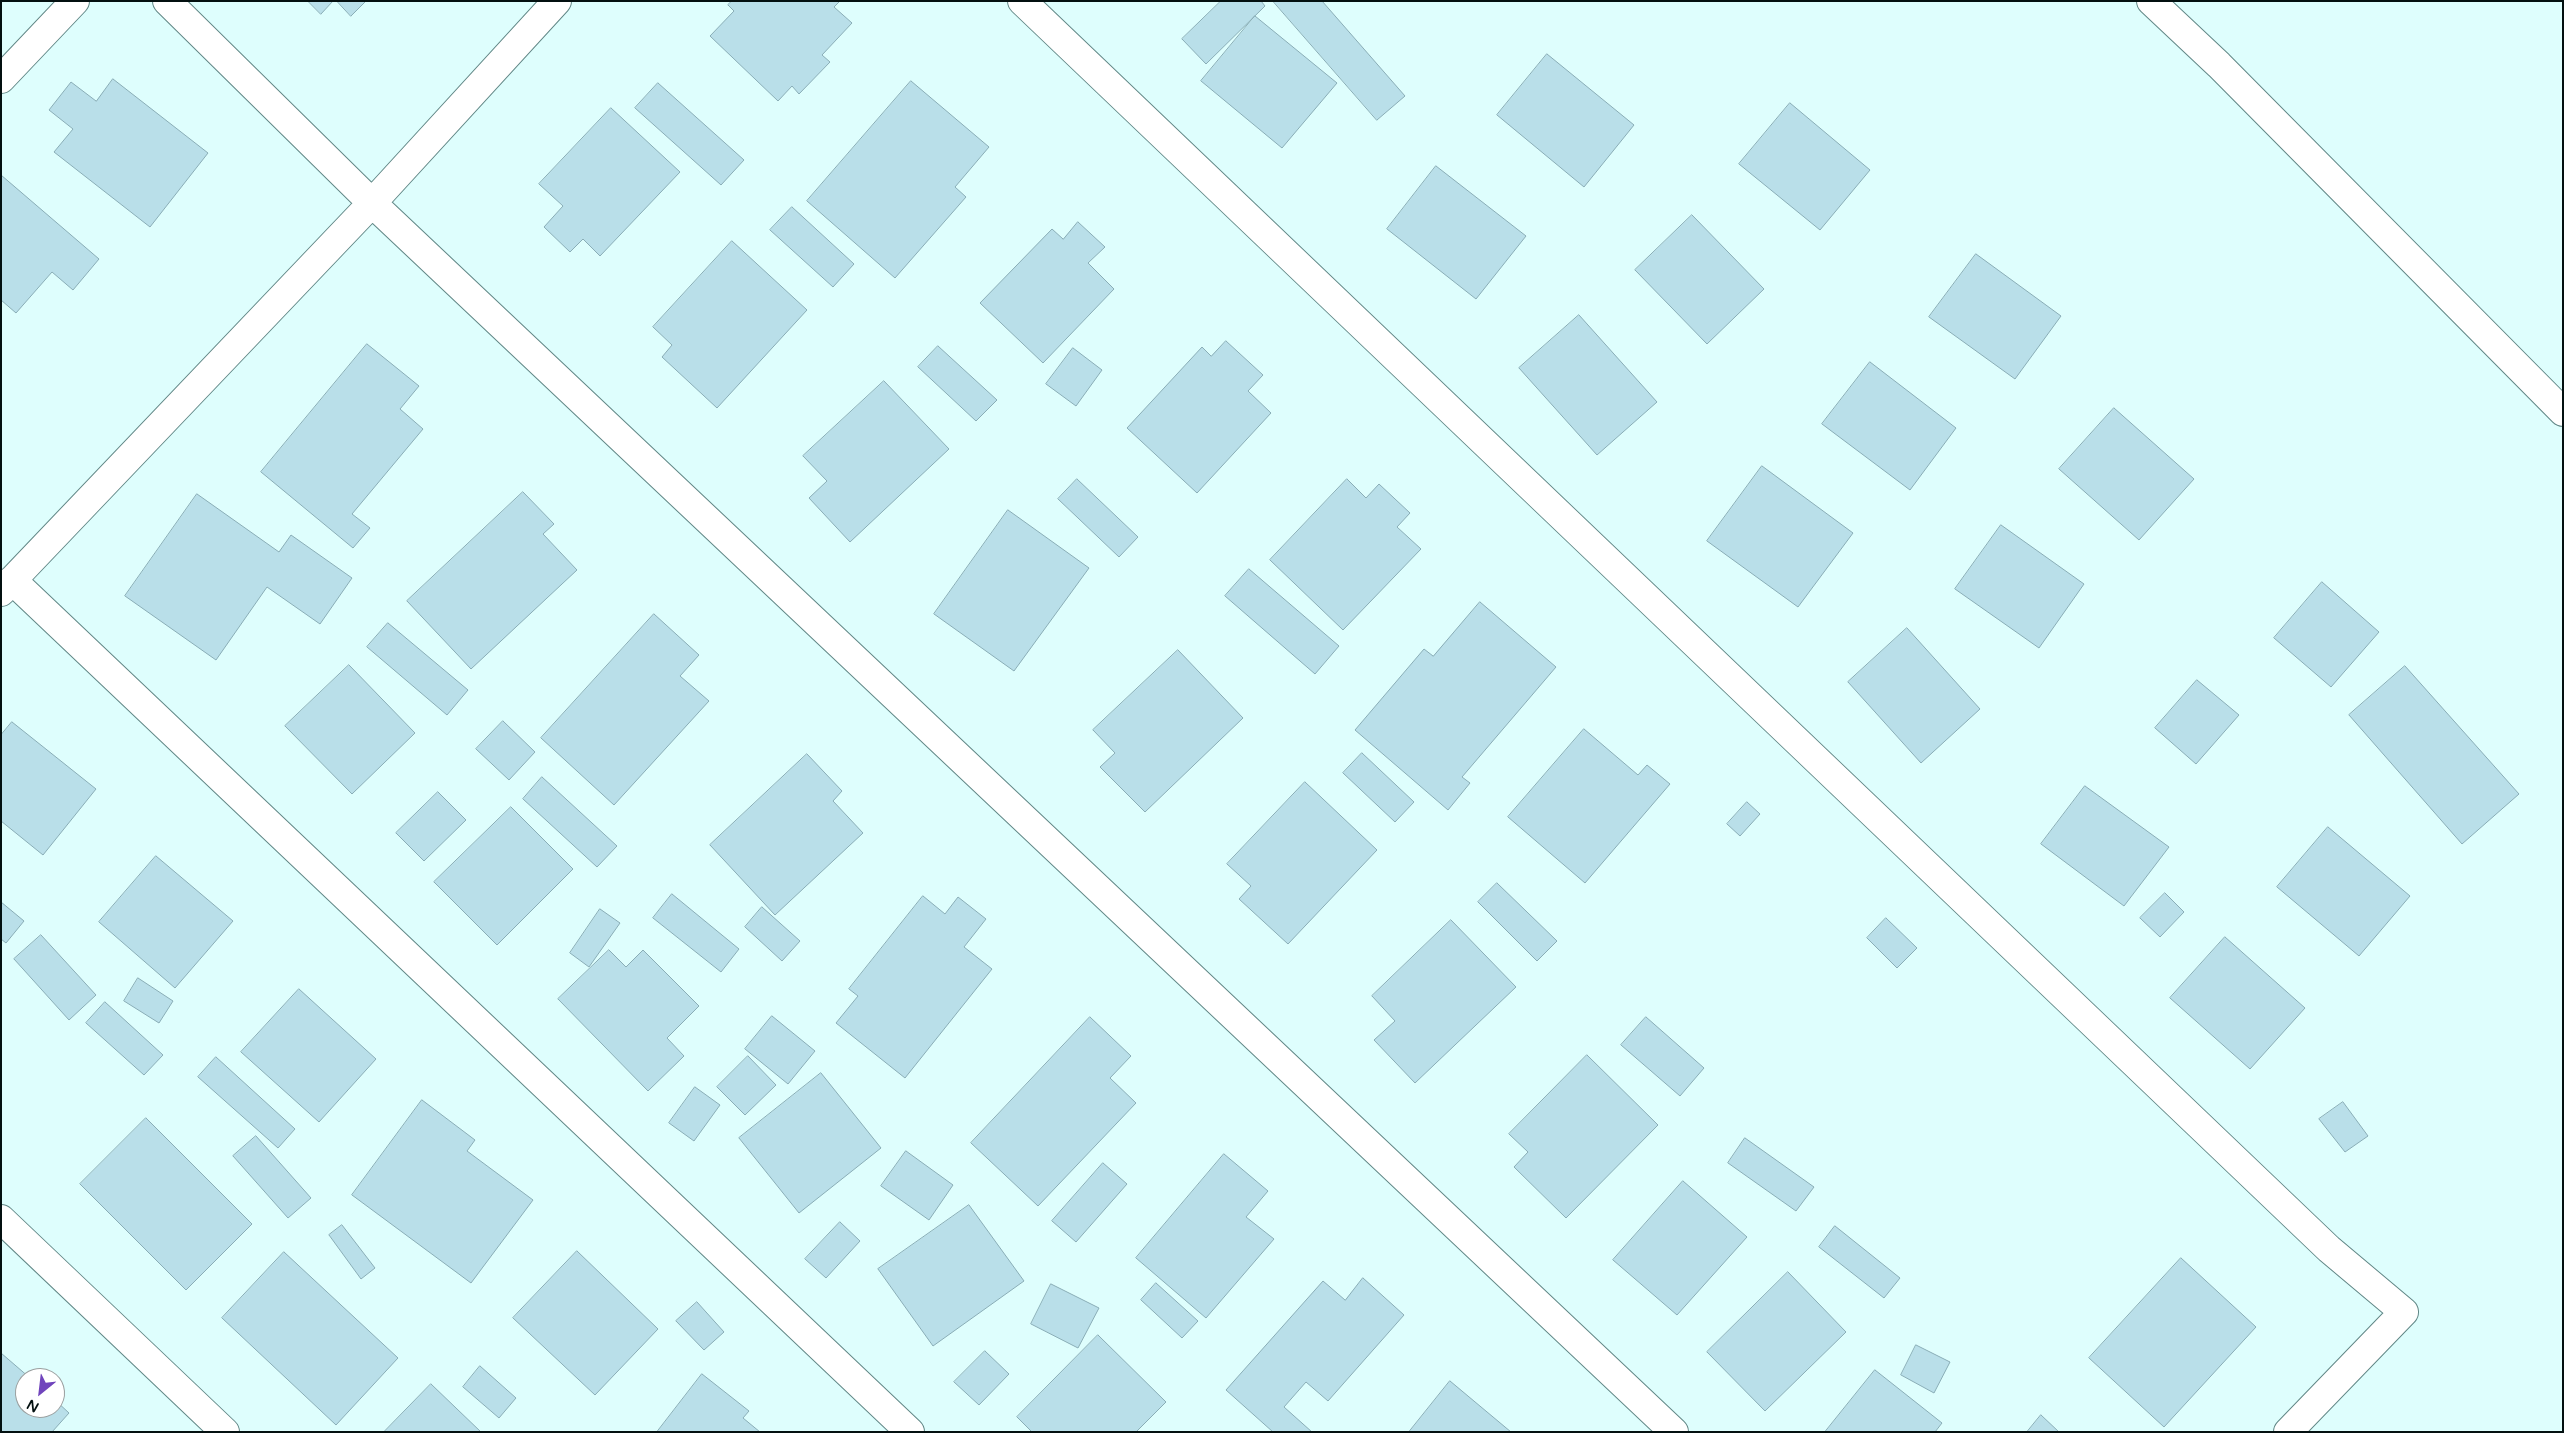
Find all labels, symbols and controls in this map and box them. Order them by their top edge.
north arrow [15,1368,65,1418]
text: N [24,1396,42,1416]

